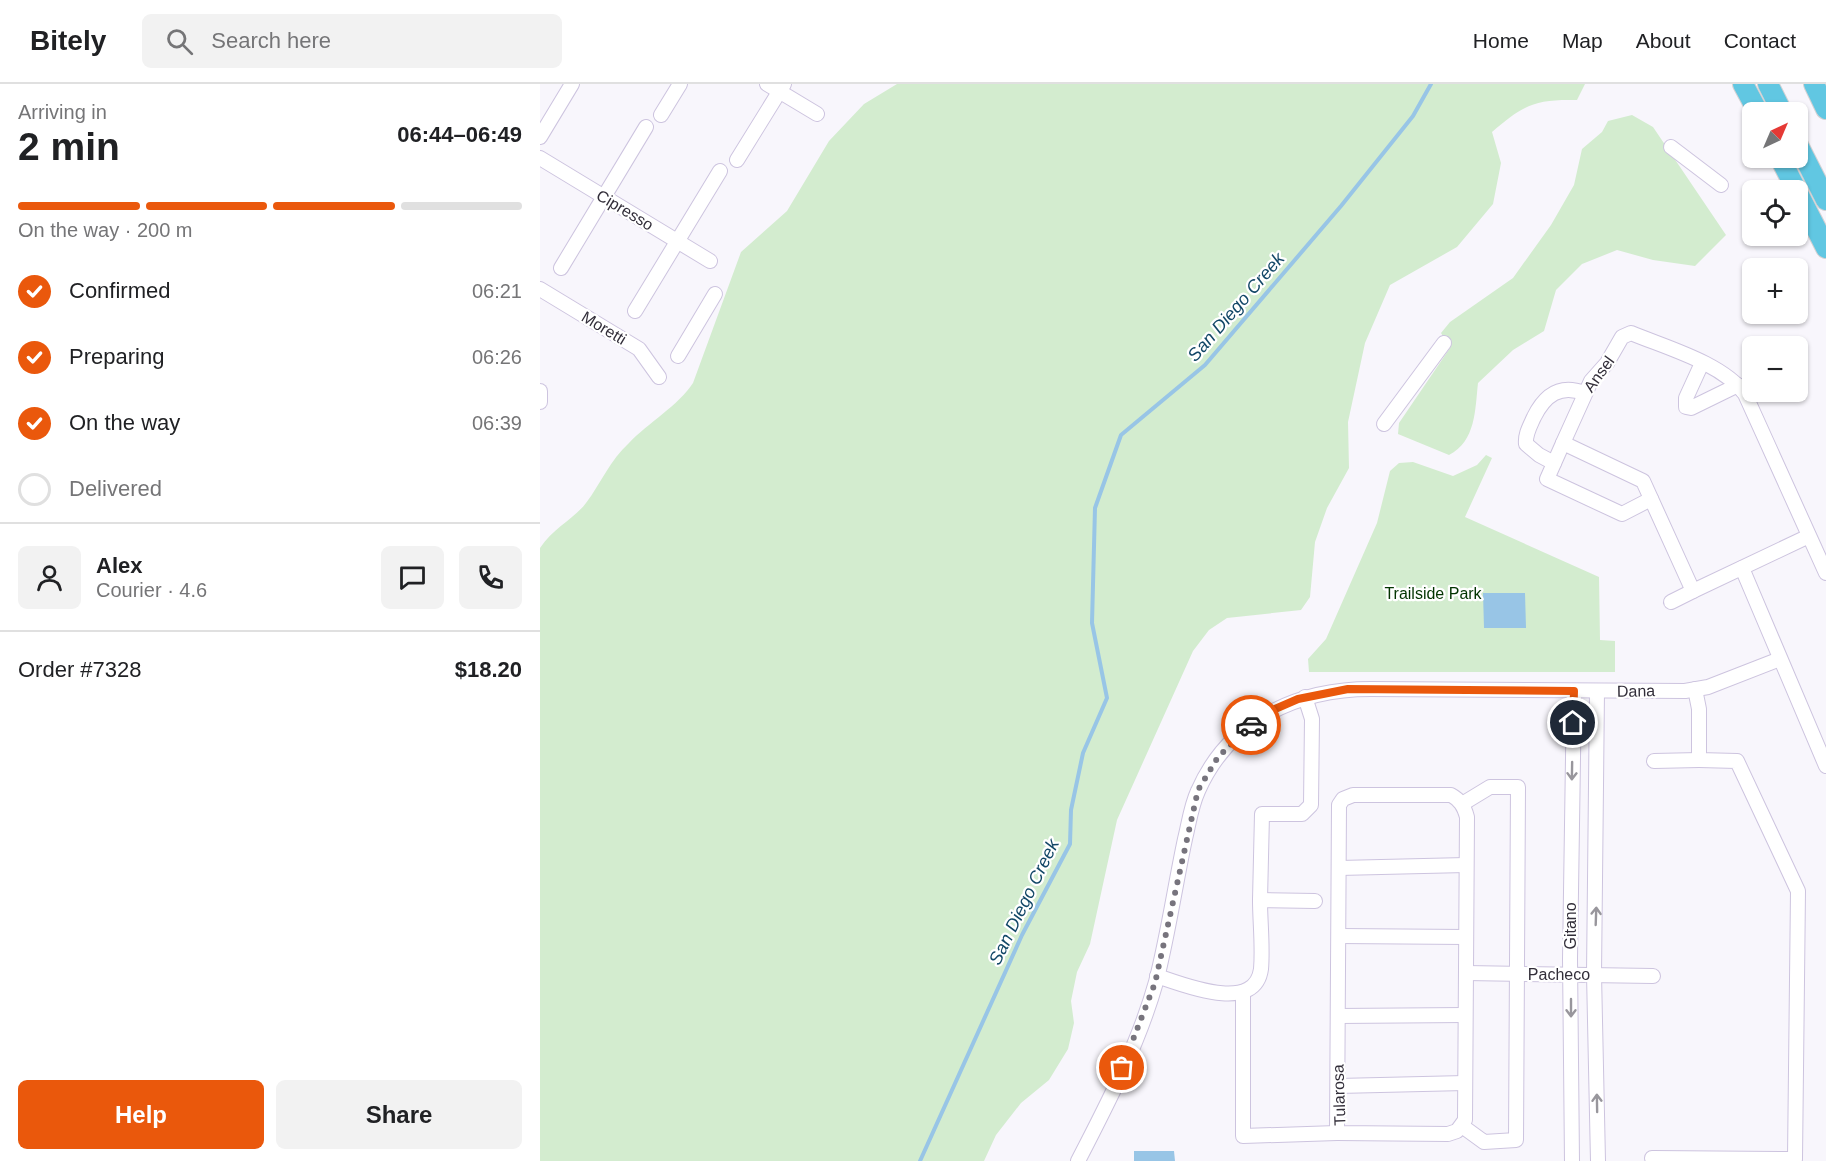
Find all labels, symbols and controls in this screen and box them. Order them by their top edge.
search box [142,14,562,68]
text: Bitely [30,25,106,56]
icon: search [163,25,196,58]
text: Search here [211,28,331,53]
text: Home [1473,29,1529,52]
text: Map [1562,29,1603,52]
text: About [1636,29,1691,52]
text: Contact [1724,29,1796,52]
text: Arriving in [18,101,107,123]
north arrow [1742,102,1808,168]
map controls [1742,102,1808,402]
text: 06:44–06:49 [397,122,522,147]
text: 2 min [18,125,120,168]
button: locate [1742,180,1808,246]
street label: Cipresso [594,186,657,234]
text: On the way · 200 m [18,219,193,241]
water label: San Diego Creek [1183,248,1289,365]
button: + [1742,258,1808,324]
icon: check [18,275,51,308]
text: Confirmed [69,278,170,303]
text: 06:21 [472,280,522,302]
street label: Moretti [579,308,629,348]
button: − [1742,336,1808,402]
icon: check [18,341,51,374]
text: Preparing [69,344,164,369]
text: 06:26 [472,346,522,368]
street label: Ansel [1580,353,1618,395]
icon: check [18,407,51,440]
text: On the way [69,410,180,435]
text: 06:39 [472,412,522,434]
text: Delivered [69,476,162,501]
button: person [18,546,81,609]
button: chat [381,546,444,609]
button: phone [459,546,522,609]
text: Alex [96,553,142,578]
text: Courier · 4.6 [96,579,207,601]
park label: Trailside Park [1384,585,1483,602]
text: Order #7328 [18,657,142,682]
text: $18.20 [455,657,522,682]
street label: Dana [1617,682,1655,700]
courier [1221,695,1281,755]
pin [1547,697,1598,748]
icon: home [1556,706,1589,739]
icon: car [1235,709,1268,742]
one-way arrow [1566,760,1578,780]
water label: San Diego Creek [985,835,1063,968]
street label: Gitano [1562,902,1579,950]
one-way arrow [1590,906,1601,926]
street label: Pacheco [1528,966,1590,983]
one-way arrow [1565,997,1577,1017]
pin [1096,1042,1147,1093]
icon: bag [1105,1051,1138,1084]
street label: Tularosa [1329,1064,1349,1126]
button: Help [18,1080,264,1149]
button: Share [276,1080,522,1149]
one-way arrow [1591,1093,1603,1113]

